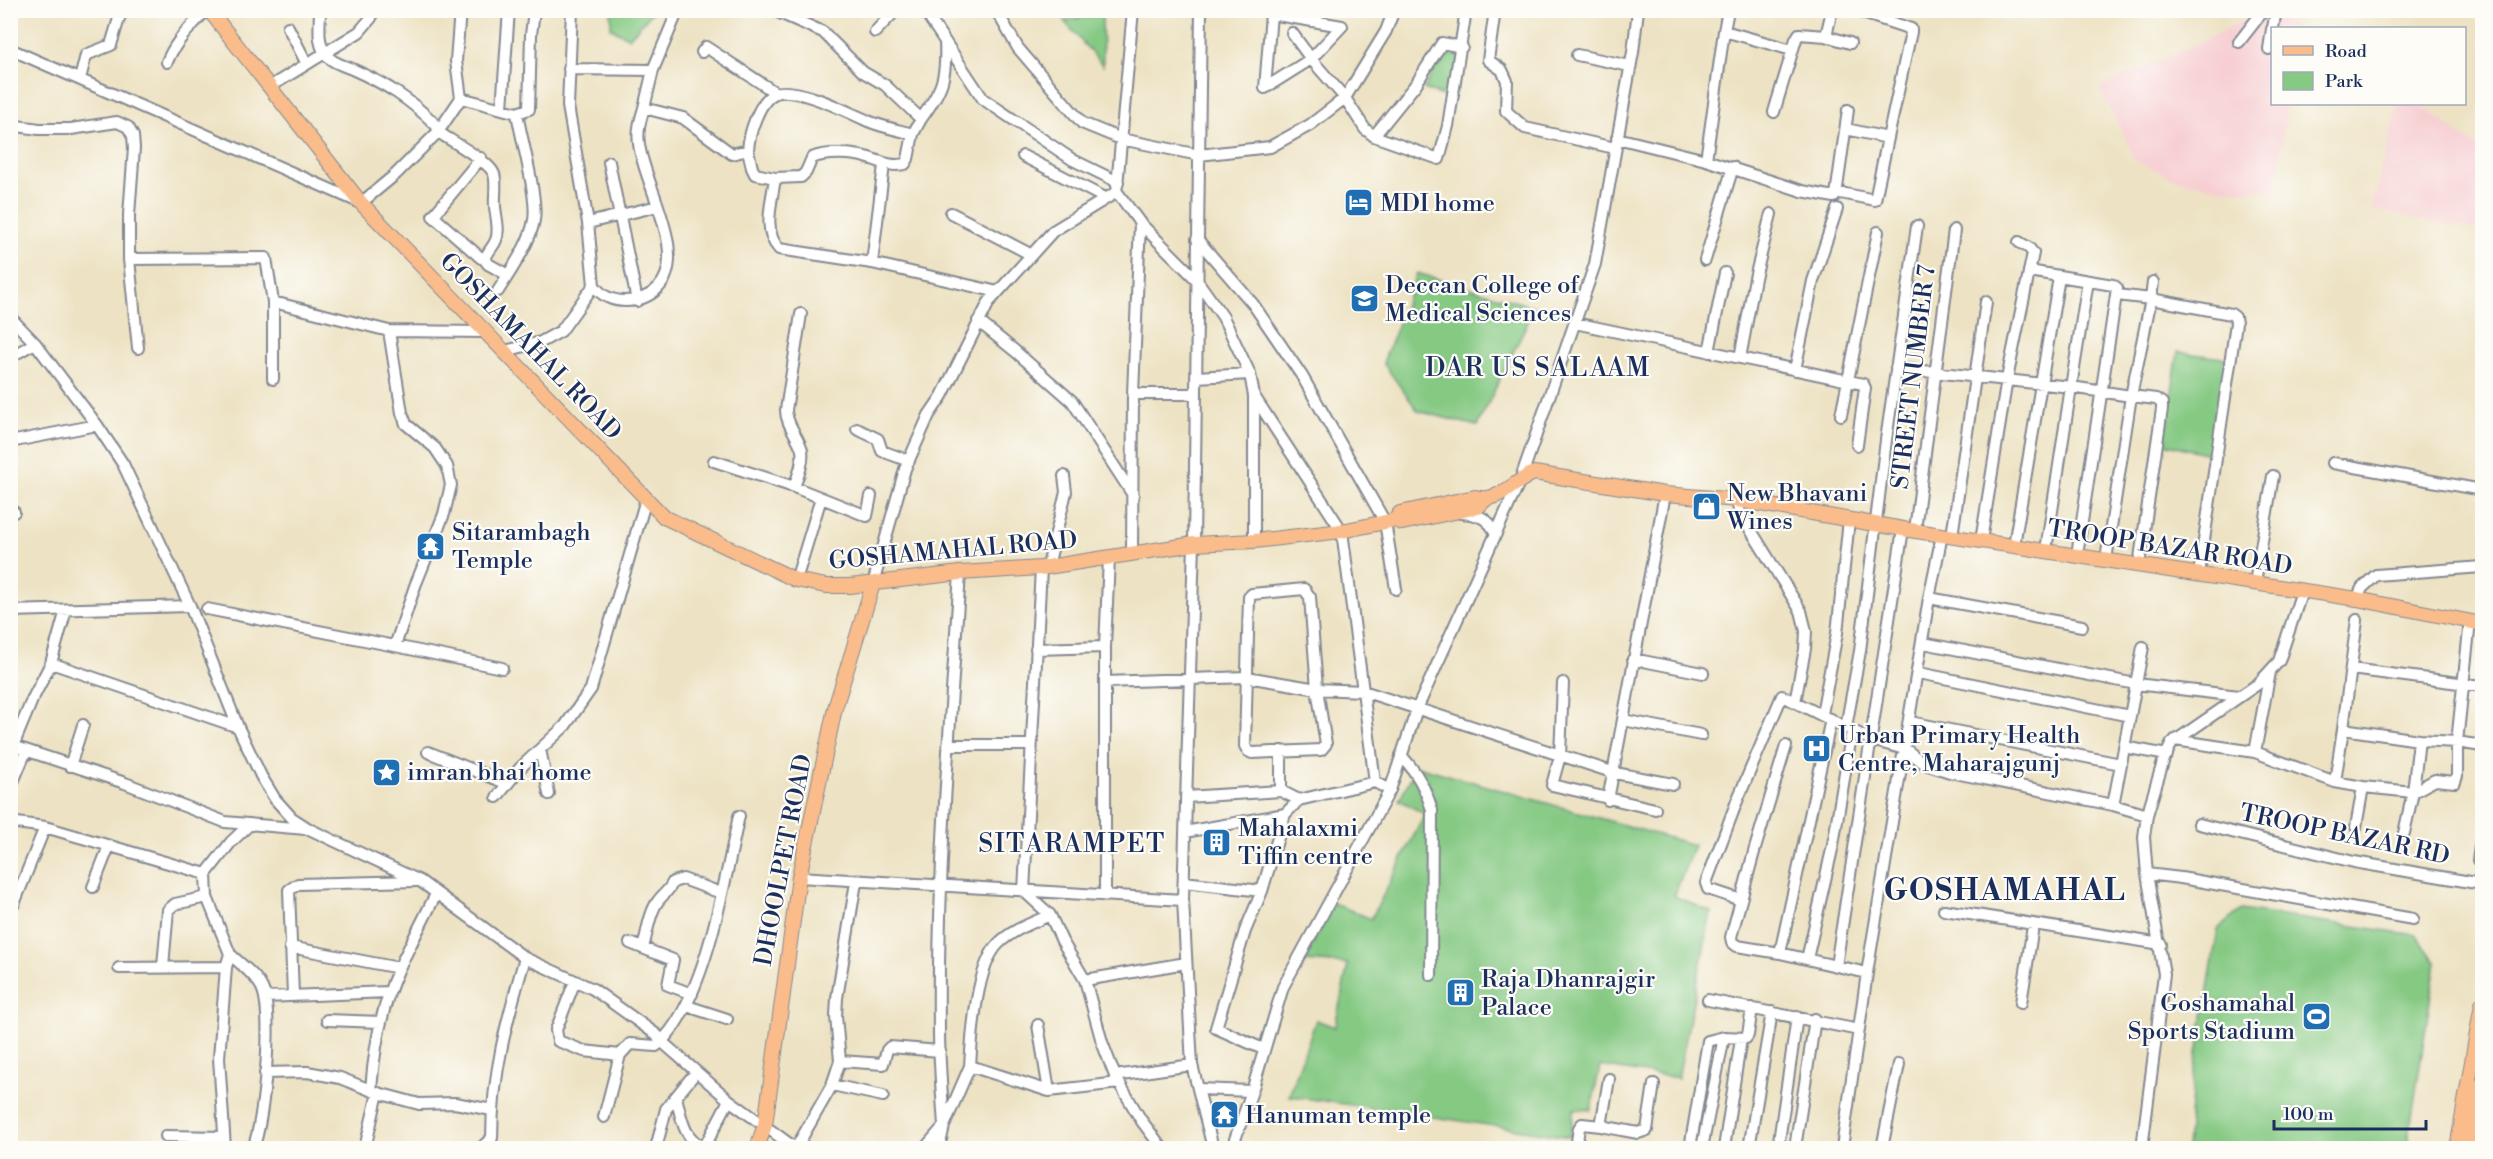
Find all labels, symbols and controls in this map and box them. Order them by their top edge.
legend [2271,27,2466,105]
text: Road [2325,40,2368,63]
text: Park [2325,70,2364,93]
hotel icon: MDI home [1343,187,1375,219]
place label: MDI home [1380,189,1495,219]
street label: GOSHAMAHAL ROAD [433,247,628,447]
street label: STREET NUMBER 7 [1885,263,1943,491]
place label: Deccan College of Medical Sciences [1385,271,1580,329]
school or university icon: Deccan College of Medical Sciences [1348,283,1380,315]
district label: DAR US SALAAM [1425,352,1651,384]
place label: New Bhavani Wines [1726,479,1868,537]
shop icon: New Bhavani Wines [1690,491,1722,523]
street label: TROOP BAZAR ROAD [2045,514,2294,582]
place label: Sitarambagh Temple [452,518,590,576]
street label: GOSHAMAHAL ROAD [828,525,1078,577]
temple icon: Sitarambagh Temple [415,530,447,562]
place label: Urban Primary Health Centre, Maharajgunj [1838,721,2080,779]
hospital icon: Urban Primary Health Centre, Maharajgunj [1801,733,1833,765]
street label: DHOOLPET ROAD [749,752,819,969]
place icon: imran bhai home [370,756,402,788]
place label: imran bhai home [407,758,592,788]
street label: TROOP BAZAR RD [2237,798,2452,872]
place label: Mahalaxmi Tiffin centre [1238,814,1373,872]
building icon: Mahalaxmi Tiffin centre [1201,826,1233,858]
district label: SITARAMPET [978,828,1166,860]
district label: GOSHAMAHAL [1884,872,2126,910]
place label: Raja Dhanrajgir Palace [1481,965,1655,1023]
building icon: Raja Dhanrajgir Palace [1444,977,1476,1009]
place label: Goshamahal Sports Stadium [2128,989,2295,1047]
sports icon: Goshamahal Sports Stadium [2300,1001,2332,1033]
scale bar [2274,1093,2426,1131]
temple icon: Hanuman temple [1208,1099,1240,1131]
place label: Hanuman temple [1245,1101,1431,1131]
text: 100 m [2283,1103,2334,1126]

